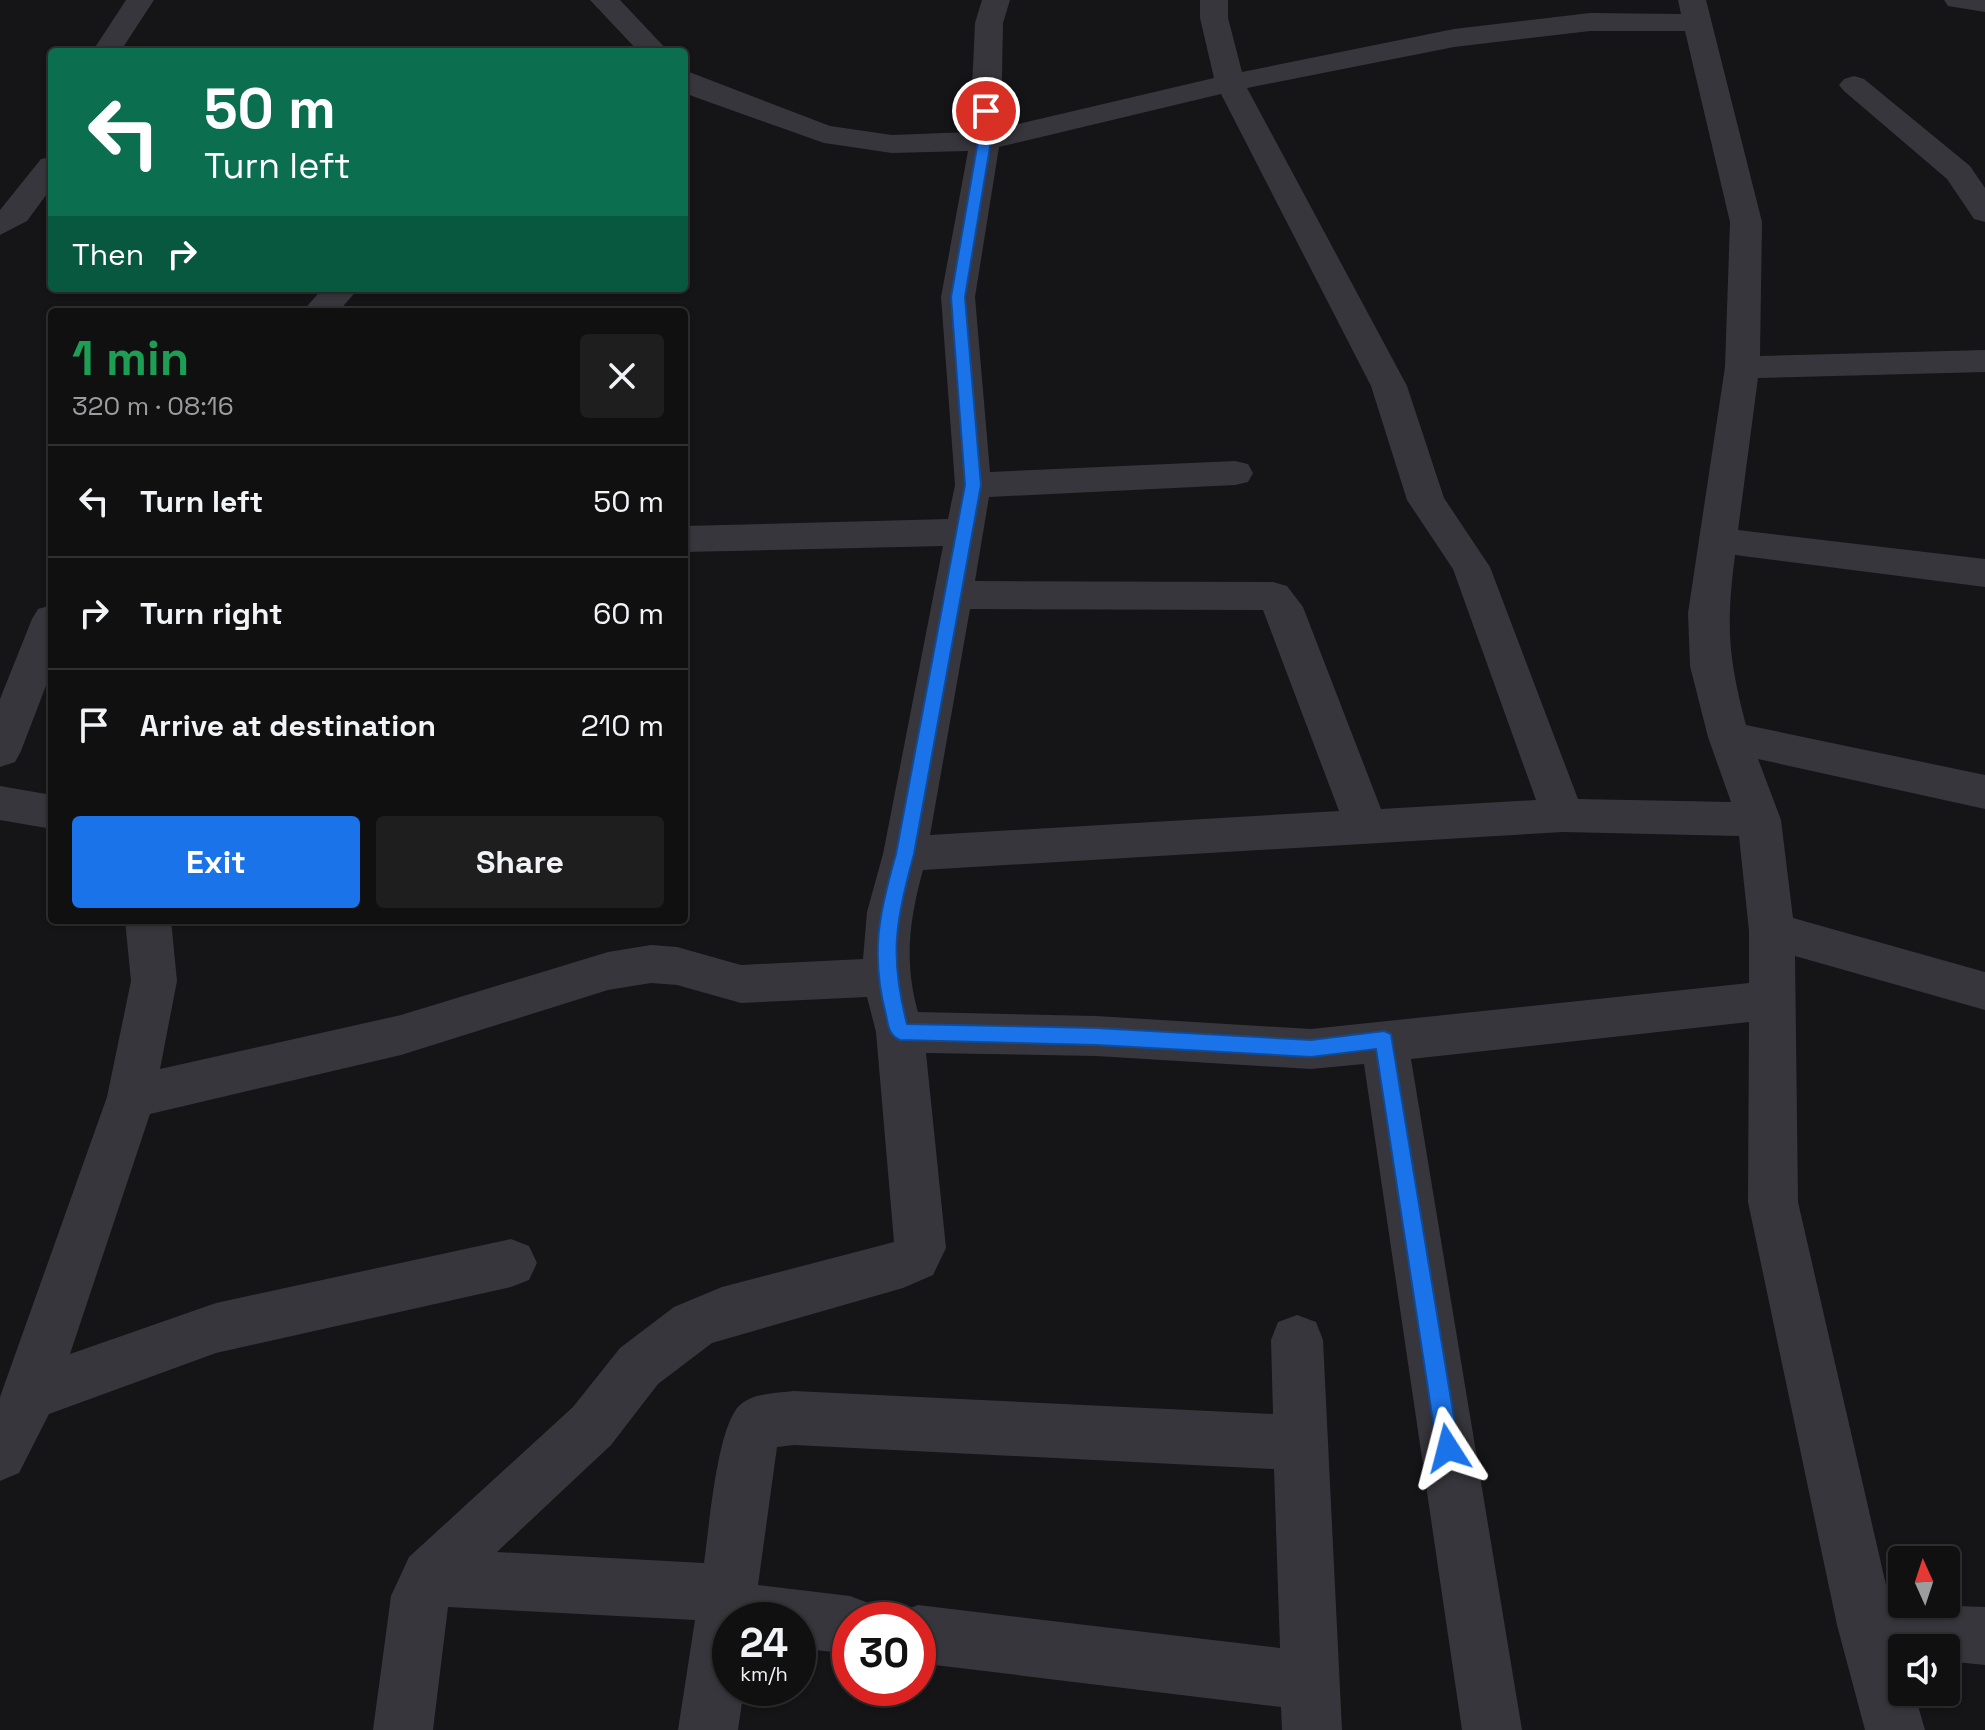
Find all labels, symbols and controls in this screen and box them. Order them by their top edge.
text: 50 m [204,73,336,144]
pin [952,77,1020,145]
icon: left [72,80,176,184]
icon: arrive [964,89,1008,133]
text: Turn left [204,143,351,189]
icon: right [160,232,204,276]
text: Then [72,235,144,274]
text: 1 min [72,328,189,389]
button: close [580,334,664,418]
text: 320 m · 08:16 [72,389,234,423]
icon: left [72,479,116,523]
text: Turn left [140,482,263,521]
text: 50 m [593,482,664,521]
icon: right [72,591,116,635]
text: Turn right [140,594,283,633]
text: 60 m [593,594,664,633]
icon: arrive [72,703,116,747]
text: Arrive at destination [140,706,436,745]
text: 210 m [581,706,664,745]
button: Exit [72,816,360,908]
button: Share [376,816,664,908]
position arrow [1406,1406,1490,1490]
north arrow [1888,1546,1960,1618]
map controls [1888,1546,1960,1706]
speed limit sign: 30 [832,1602,936,1706]
text: 24 [740,1618,788,1669]
button: sound [1888,1634,1960,1706]
text: km/h [740,1661,788,1687]

